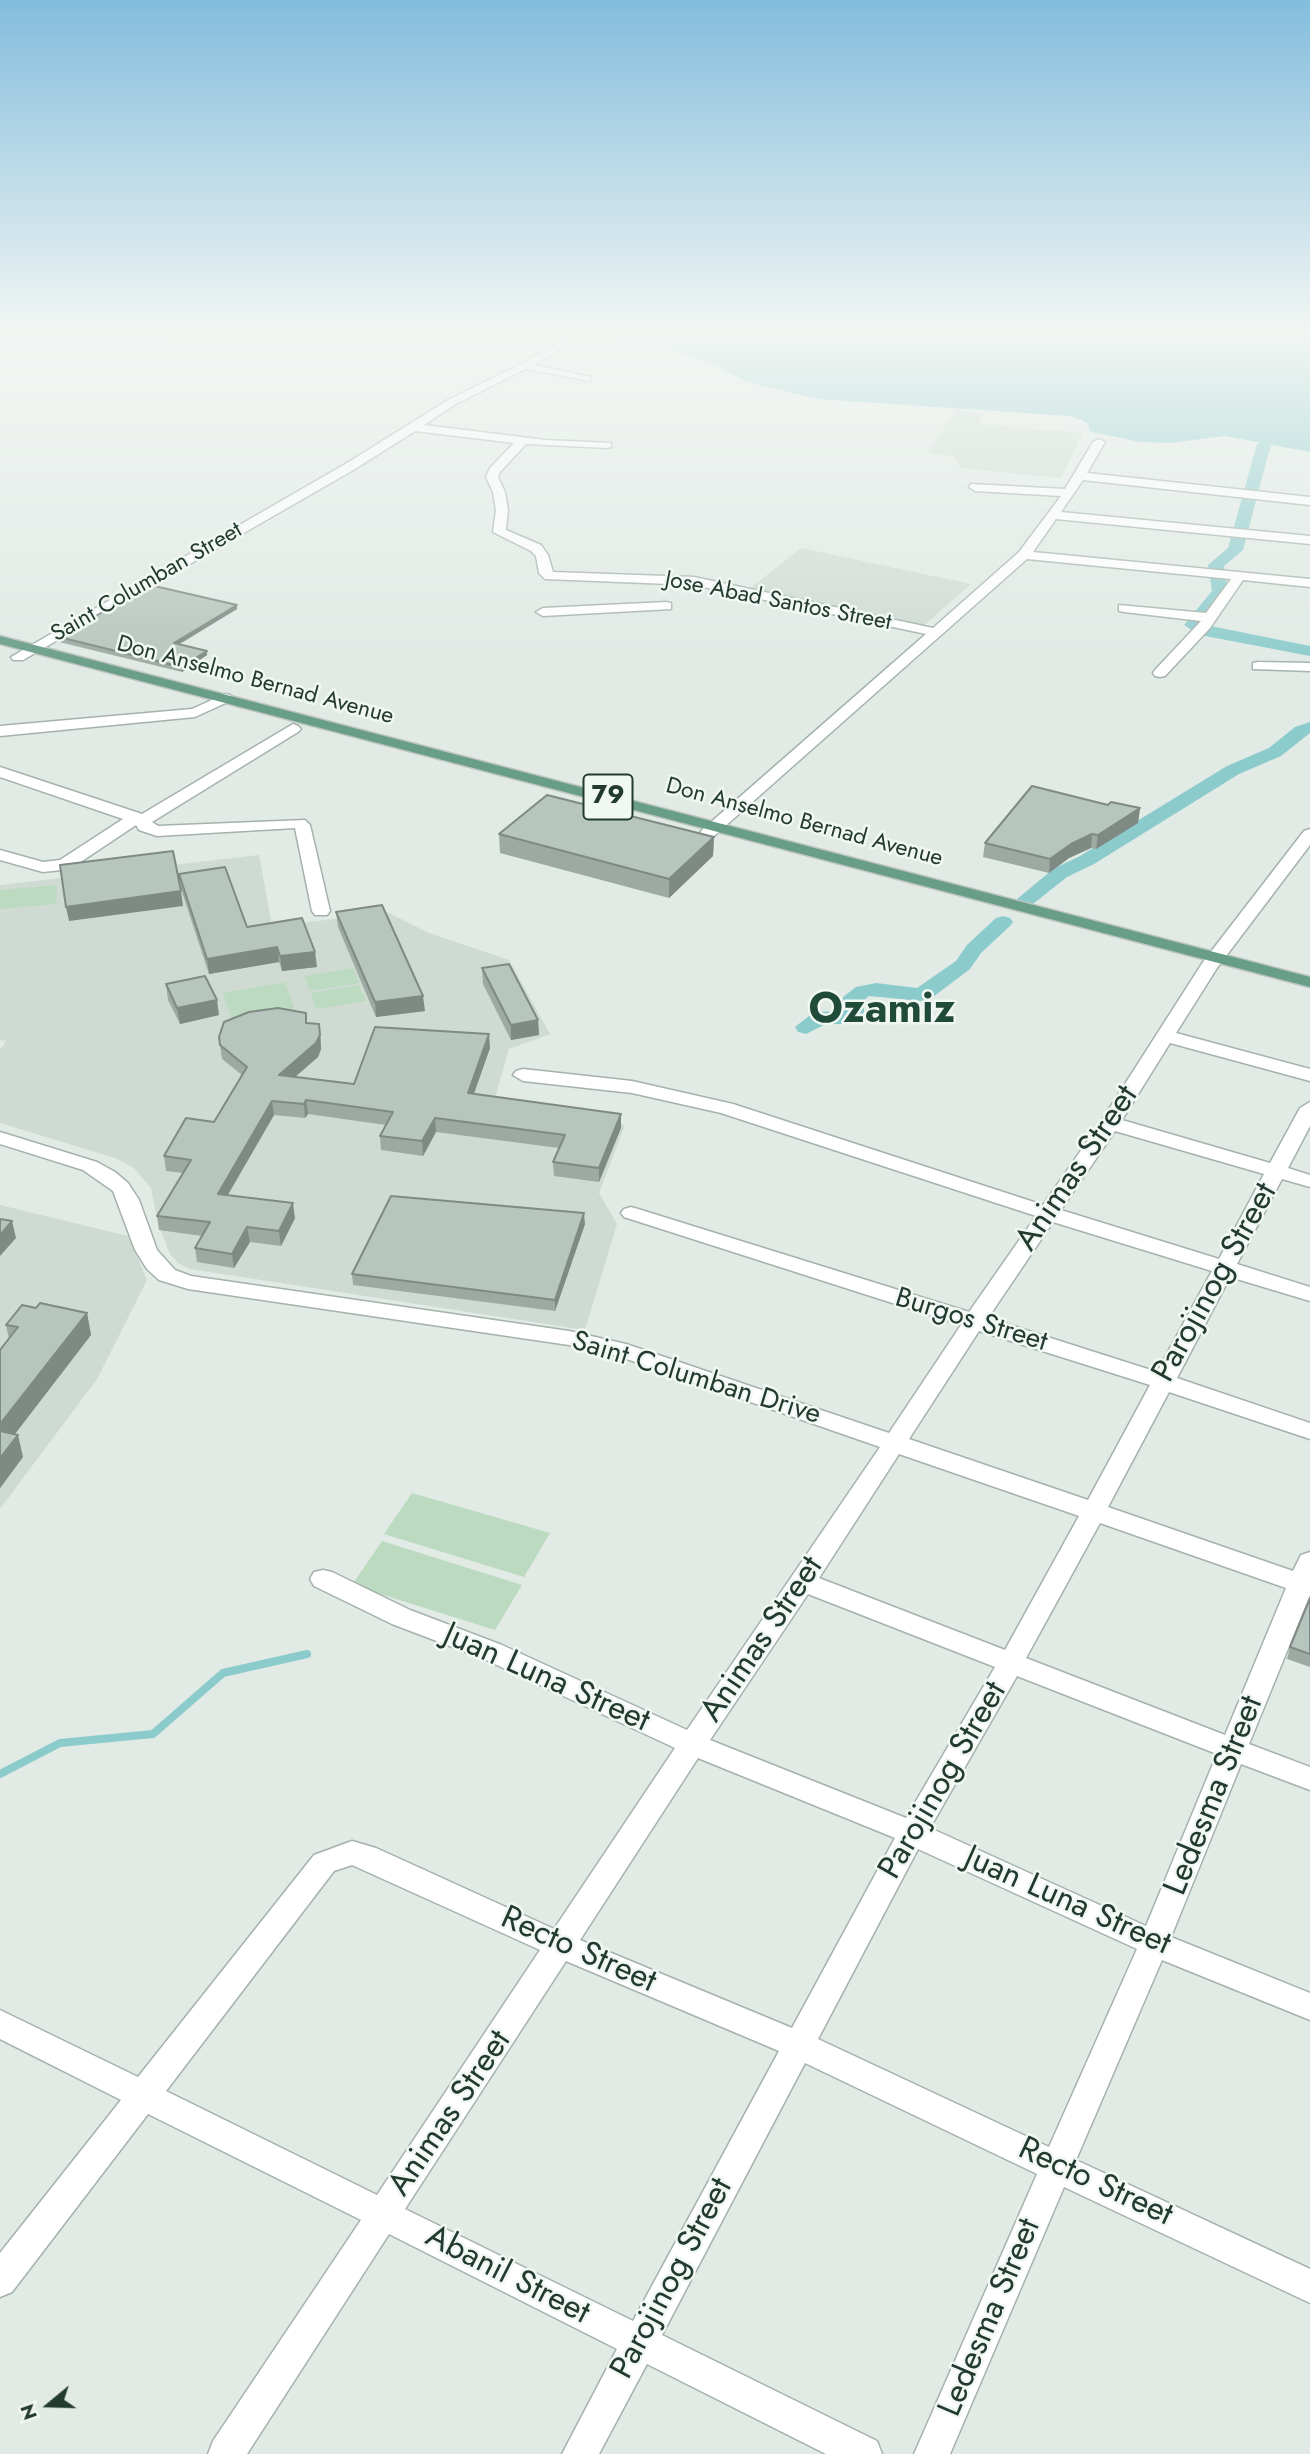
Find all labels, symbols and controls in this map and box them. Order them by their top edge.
street label: Saint Columban Street [47,517,247,649]
street label: Jose Abad Santos Street [662,566,894,638]
street label: Don Anselmo Bernad Avenue [113,631,397,731]
street label: Don Anselmo Bernad Avenue [662,773,946,873]
road number: 79 [584,775,632,820]
district label: Ozamiz [809,987,955,1037]
street label: Animas Street [1008,1079,1148,1259]
street label: Parojinog Street [1145,1177,1287,1389]
street label: Burgos Street [891,1282,1051,1360]
street label: Saint Columban Drive [568,1325,824,1433]
street label: Animas Street [693,1550,833,1730]
street label: Juan Luna Street [437,1616,655,1742]
street label: Parojinog Street [871,1675,1017,1887]
street label: Ledesma Street [1157,1691,1273,1901]
street label: Juan Luna Street [958,1839,1176,1965]
street label: Recto Street [494,1899,662,2003]
street label: Animas Street [381,2024,521,2204]
street label: Recto Street [1011,2130,1179,2236]
street label: Parojinog Street [604,2172,742,2386]
street label: Ledesma Street [932,2213,1050,2423]
street label: Abanil Street [418,2218,596,2334]
north arrow [14,2370,84,2440]
text: N [13,2400,44,2424]

